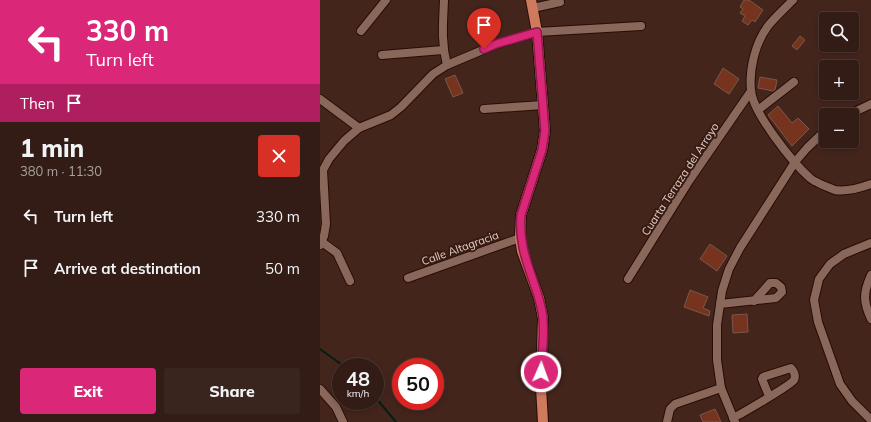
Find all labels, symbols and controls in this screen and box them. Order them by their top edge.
pin [467,8,501,49]
map controls [819,12,859,148]
button: search [819,12,859,52]
text: 330 m [86,13,169,48]
icon: arrive [473,14,495,36]
icon: left [20,16,72,68]
text: Turn left [86,48,154,71]
button: + [819,60,859,100]
icon: arrive [63,92,85,114]
text: Then [20,94,55,113]
button: − [819,108,859,148]
street label: Cuarta Terraza del Arroyo [638,120,722,238]
text: 1 min [20,133,84,163]
button: close [258,135,300,177]
text: 380 m · 11:30 [20,163,102,179]
icon: left [20,205,42,227]
text: Turn left [54,207,113,226]
text: 330 m [256,207,300,226]
street label: Calle Altagracia [420,228,500,268]
icon: arrive [20,257,42,279]
text: Arrive at destination [54,259,201,278]
text: 50 m [265,259,300,278]
position arrow [520,351,562,393]
speed limit sign: 50 [392,358,444,410]
text: 48 [346,366,370,391]
button: Exit [20,368,156,414]
button: Share [164,368,300,414]
text: km/h [347,387,369,400]

